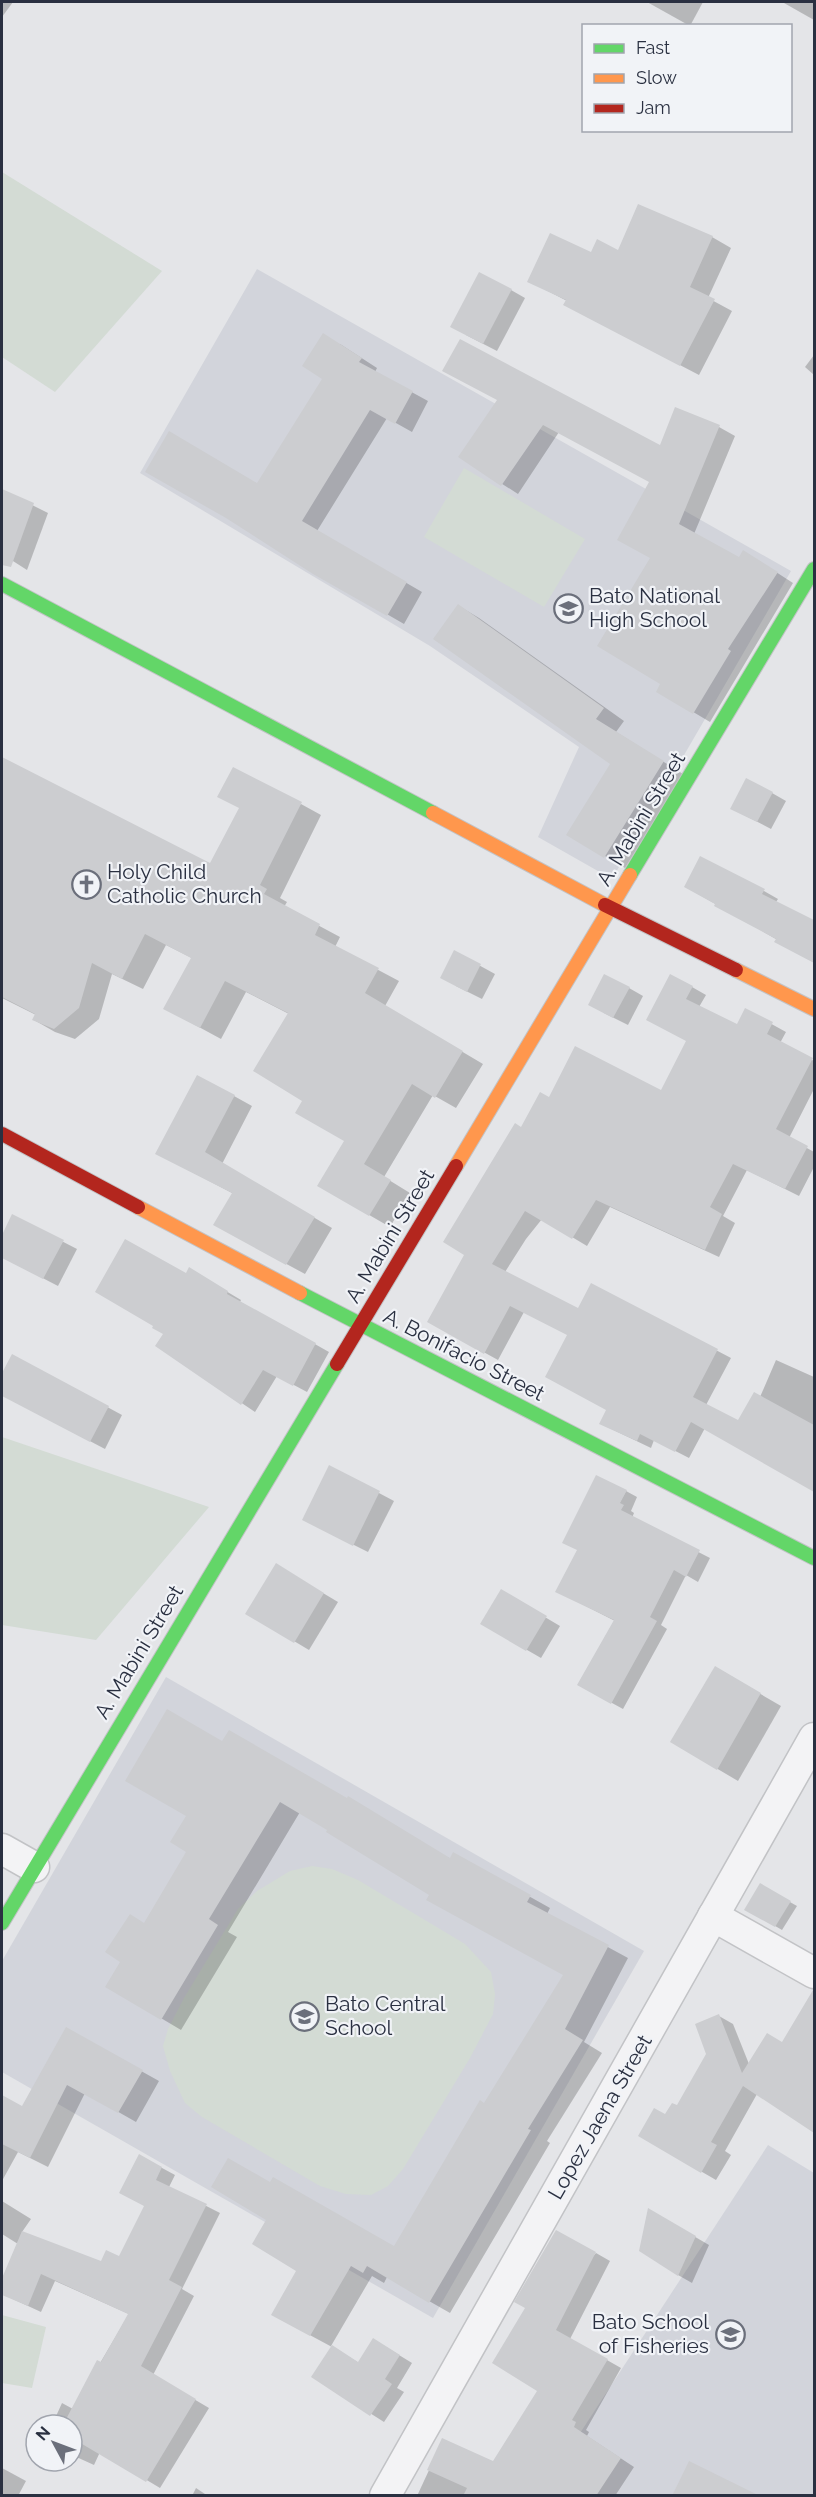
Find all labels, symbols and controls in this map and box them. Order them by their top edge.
legend [582,24,792,132]
text: Fast [636,37,670,58]
text: Slow [636,67,677,88]
text: Jam [636,97,671,118]
place label: Bato National High School [589,583,720,632]
school or university icon: Bato National High School [552,592,584,624]
street label: A. Mabini Street [591,747,690,890]
place label: Holy Child Catholic Church [107,859,262,908]
church icon: Holy Child Catholic Church [70,868,102,900]
street label: A. Mabini Street [340,1164,439,1307]
street label: A. Bonifacio Street [380,1303,549,1406]
street label: A. Mabini Street [89,1580,188,1723]
place label: Bato Central School [325,1991,446,2040]
school or university icon: Bato Central School [288,2000,320,2032]
street label: Lopez Jaena Street [542,2030,657,2203]
place label: Bato School of Fisheries [592,2309,709,2358]
school or university icon: Bato School of Fisheries [714,2318,746,2350]
north arrow [24,2413,84,2473]
text: N [32,2423,54,2444]

